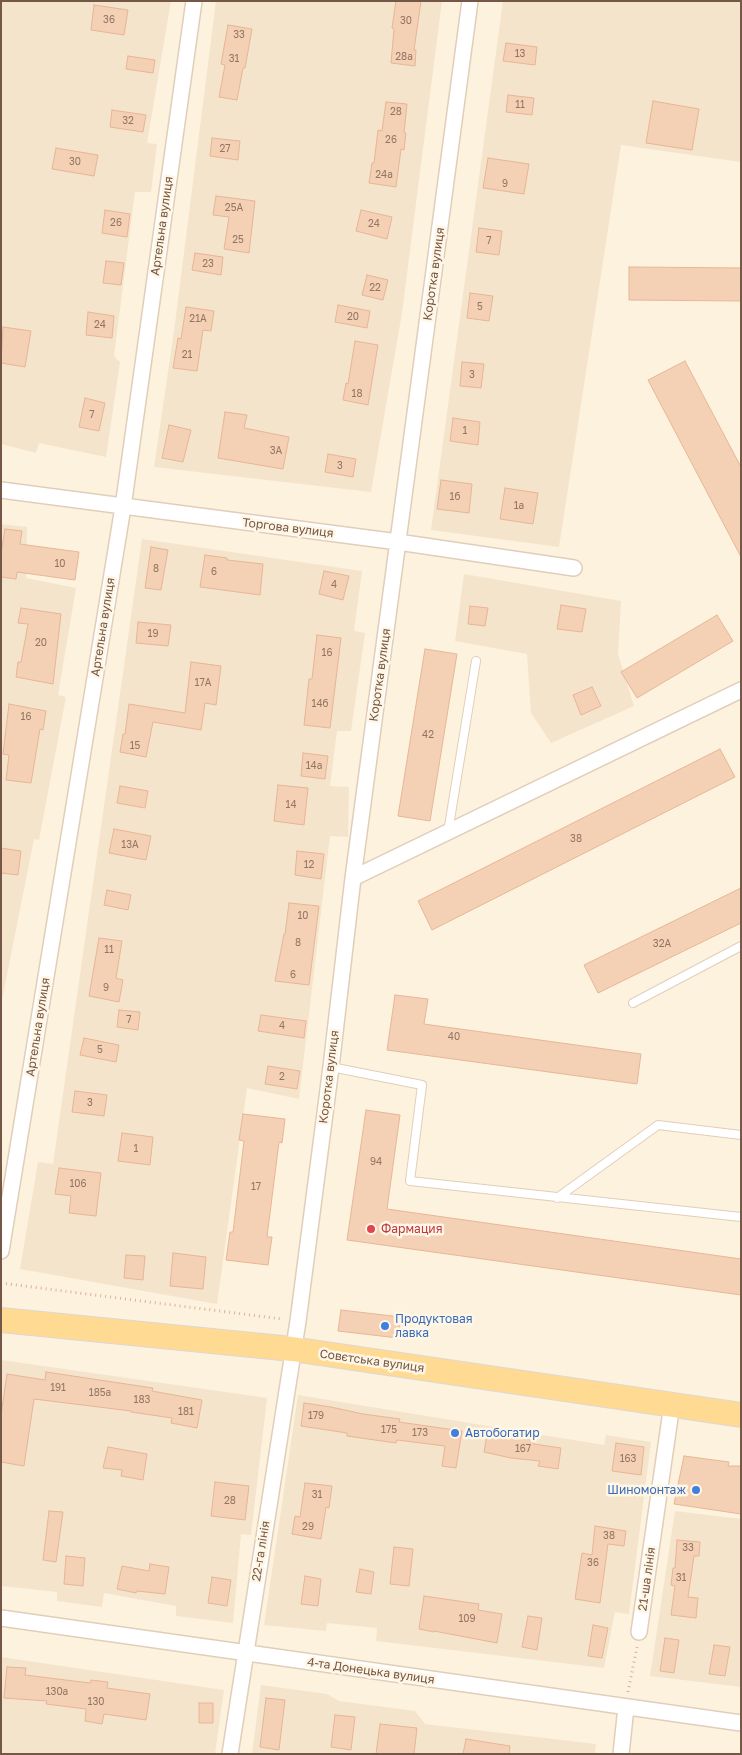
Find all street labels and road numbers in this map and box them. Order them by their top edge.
street label: Артельна вулиця [148,175,176,277]
street label: Коротка вулиця [420,226,448,322]
street label: Торгова вулиця [242,515,334,541]
street label: Артельна вулиця [88,576,118,678]
street label: Коротка вулиця [366,627,394,723]
street label: Артельна вулиця [23,976,53,1078]
street label: Коротка вулиця [316,1029,342,1125]
street label: Совєтська вулиця [319,1347,425,1375]
street label: 22-га лінія [249,1520,273,1582]
street label: 21-ша лінія [635,1546,659,1612]
street label: 4-та Донецька вулиця [306,1655,436,1687]

